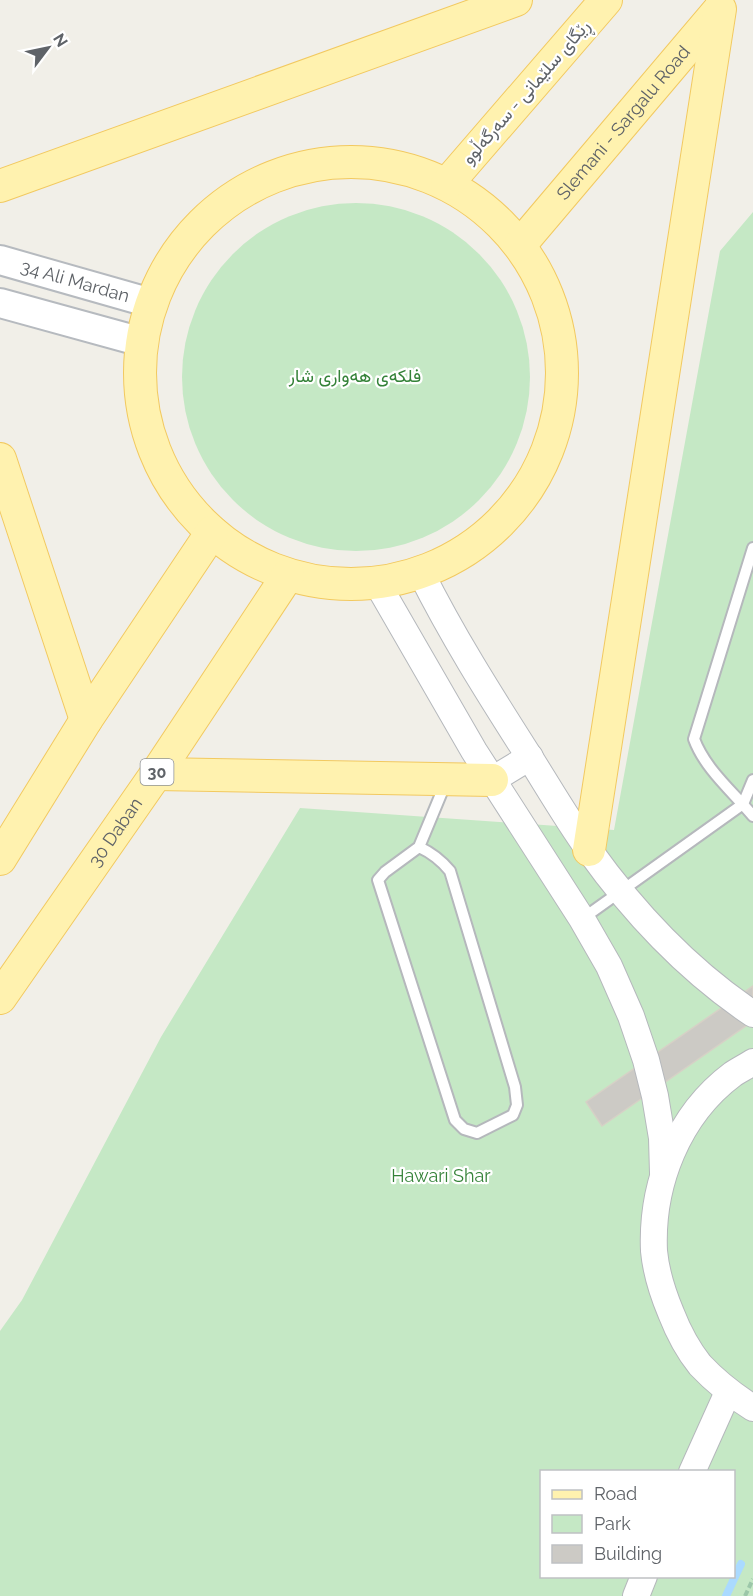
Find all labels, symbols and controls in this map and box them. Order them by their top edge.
street label: ڕێگای سلێمانی - سەرگەڵوو [457,15,597,171]
north arrow [18,18,78,78]
text: N [49,30,72,51]
street label: Slemani - Sargalu Road [552,41,694,204]
street label: 34 Ali Mardan [18,255,132,306]
park label: فلکەی هەواری شار [288,365,421,387]
road number: 30 [140,759,174,785]
street label: 30 Daban [84,793,146,870]
park label: Hawari Shar [391,1165,491,1186]
legend [540,1470,735,1578]
text: Road [594,1483,637,1504]
text: Park [594,1513,631,1534]
text: Building [594,1543,662,1564]

